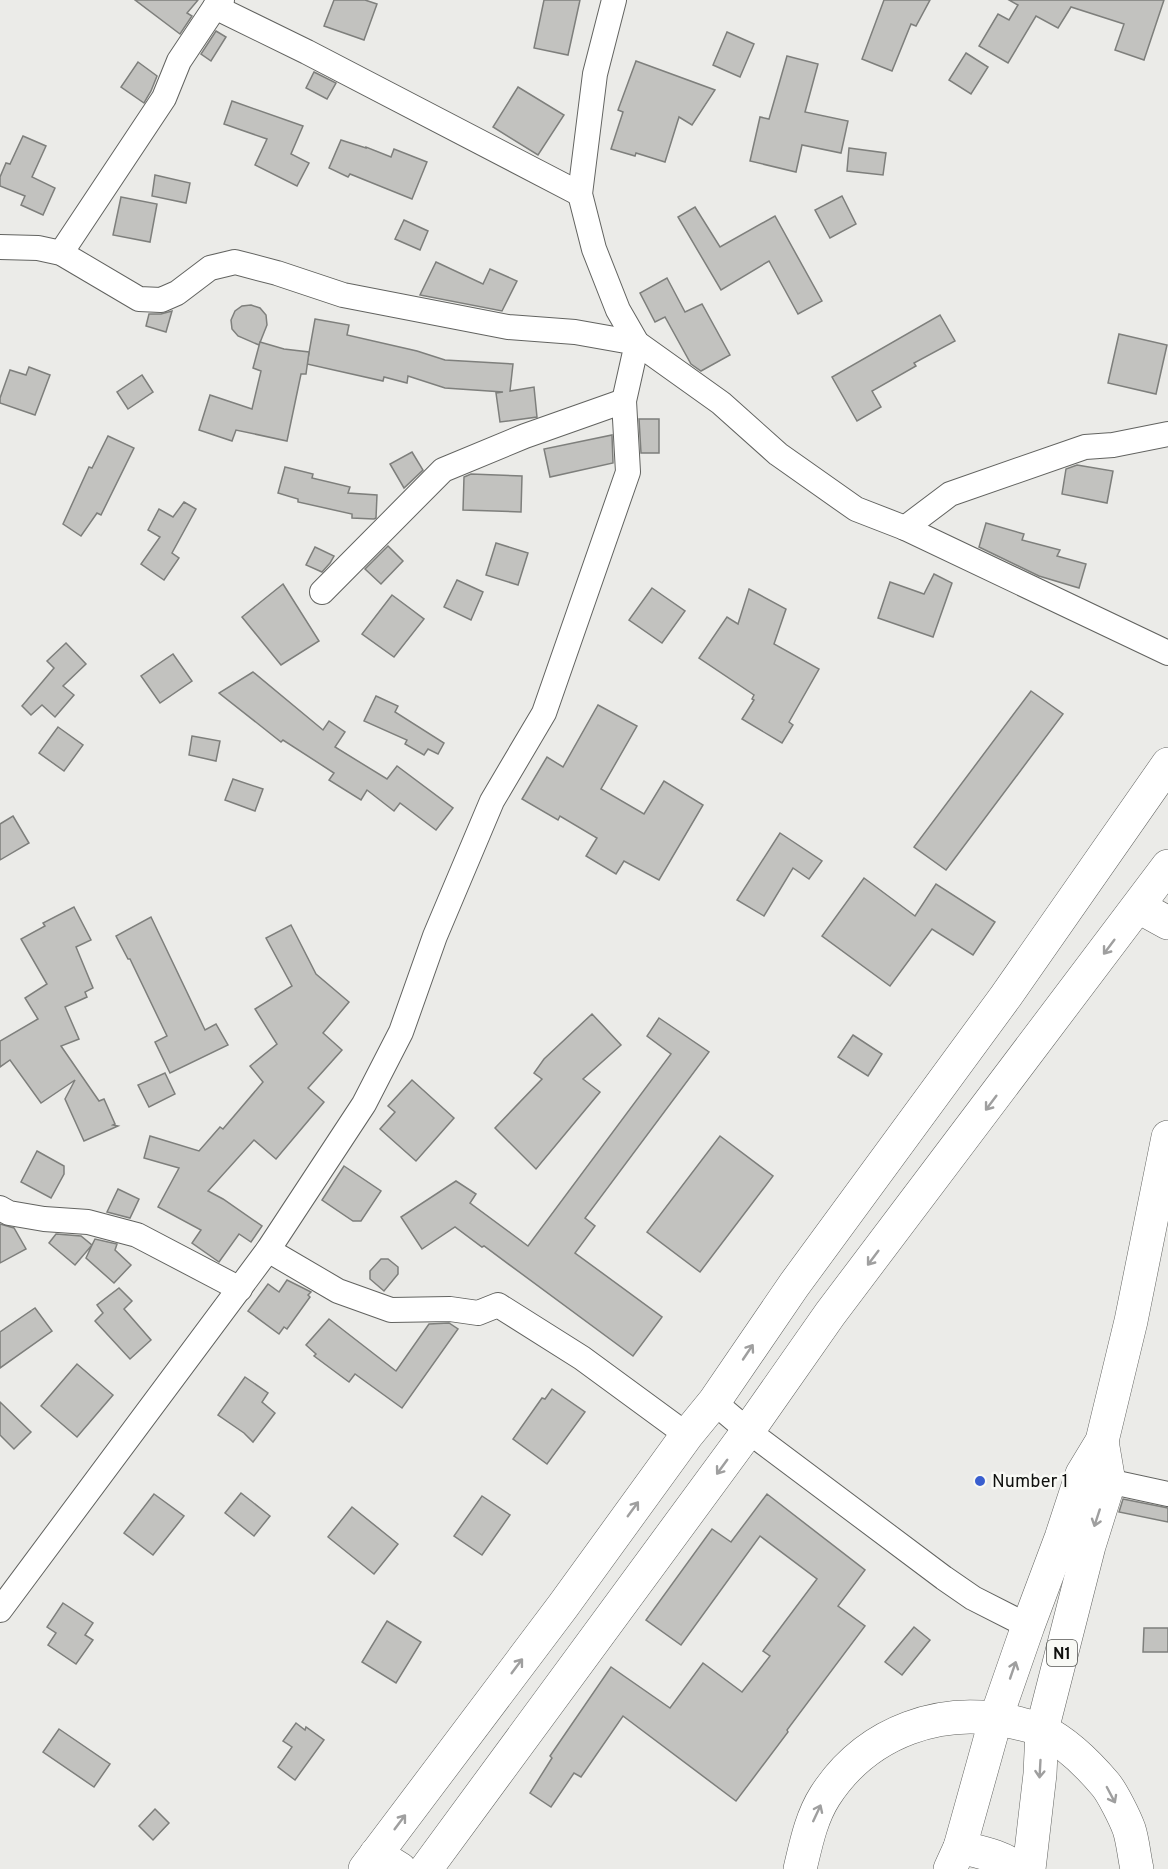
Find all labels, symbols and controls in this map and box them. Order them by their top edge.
one-way arrow [1102,939,1115,955]
one-way arrow [985,1094,997,1110]
one-way arrow [867,1250,880,1266]
one-way arrow [742,1344,754,1361]
one-way arrow [716,1459,728,1475]
place label: Number 1 [992,1471,1068,1494]
marker: Number 1 [973,1474,987,1488]
one-way arrow [627,1502,639,1518]
one-way arrow [1091,1508,1102,1527]
road number: N1 [1047,1640,1077,1666]
one-way arrow [511,1659,523,1675]
one-way arrow [1008,1661,1019,1680]
one-way arrow [1035,1758,1046,1778]
one-way arrow [1106,1786,1118,1804]
one-way arrow [811,1805,823,1823]
one-way arrow [394,1815,406,1831]

